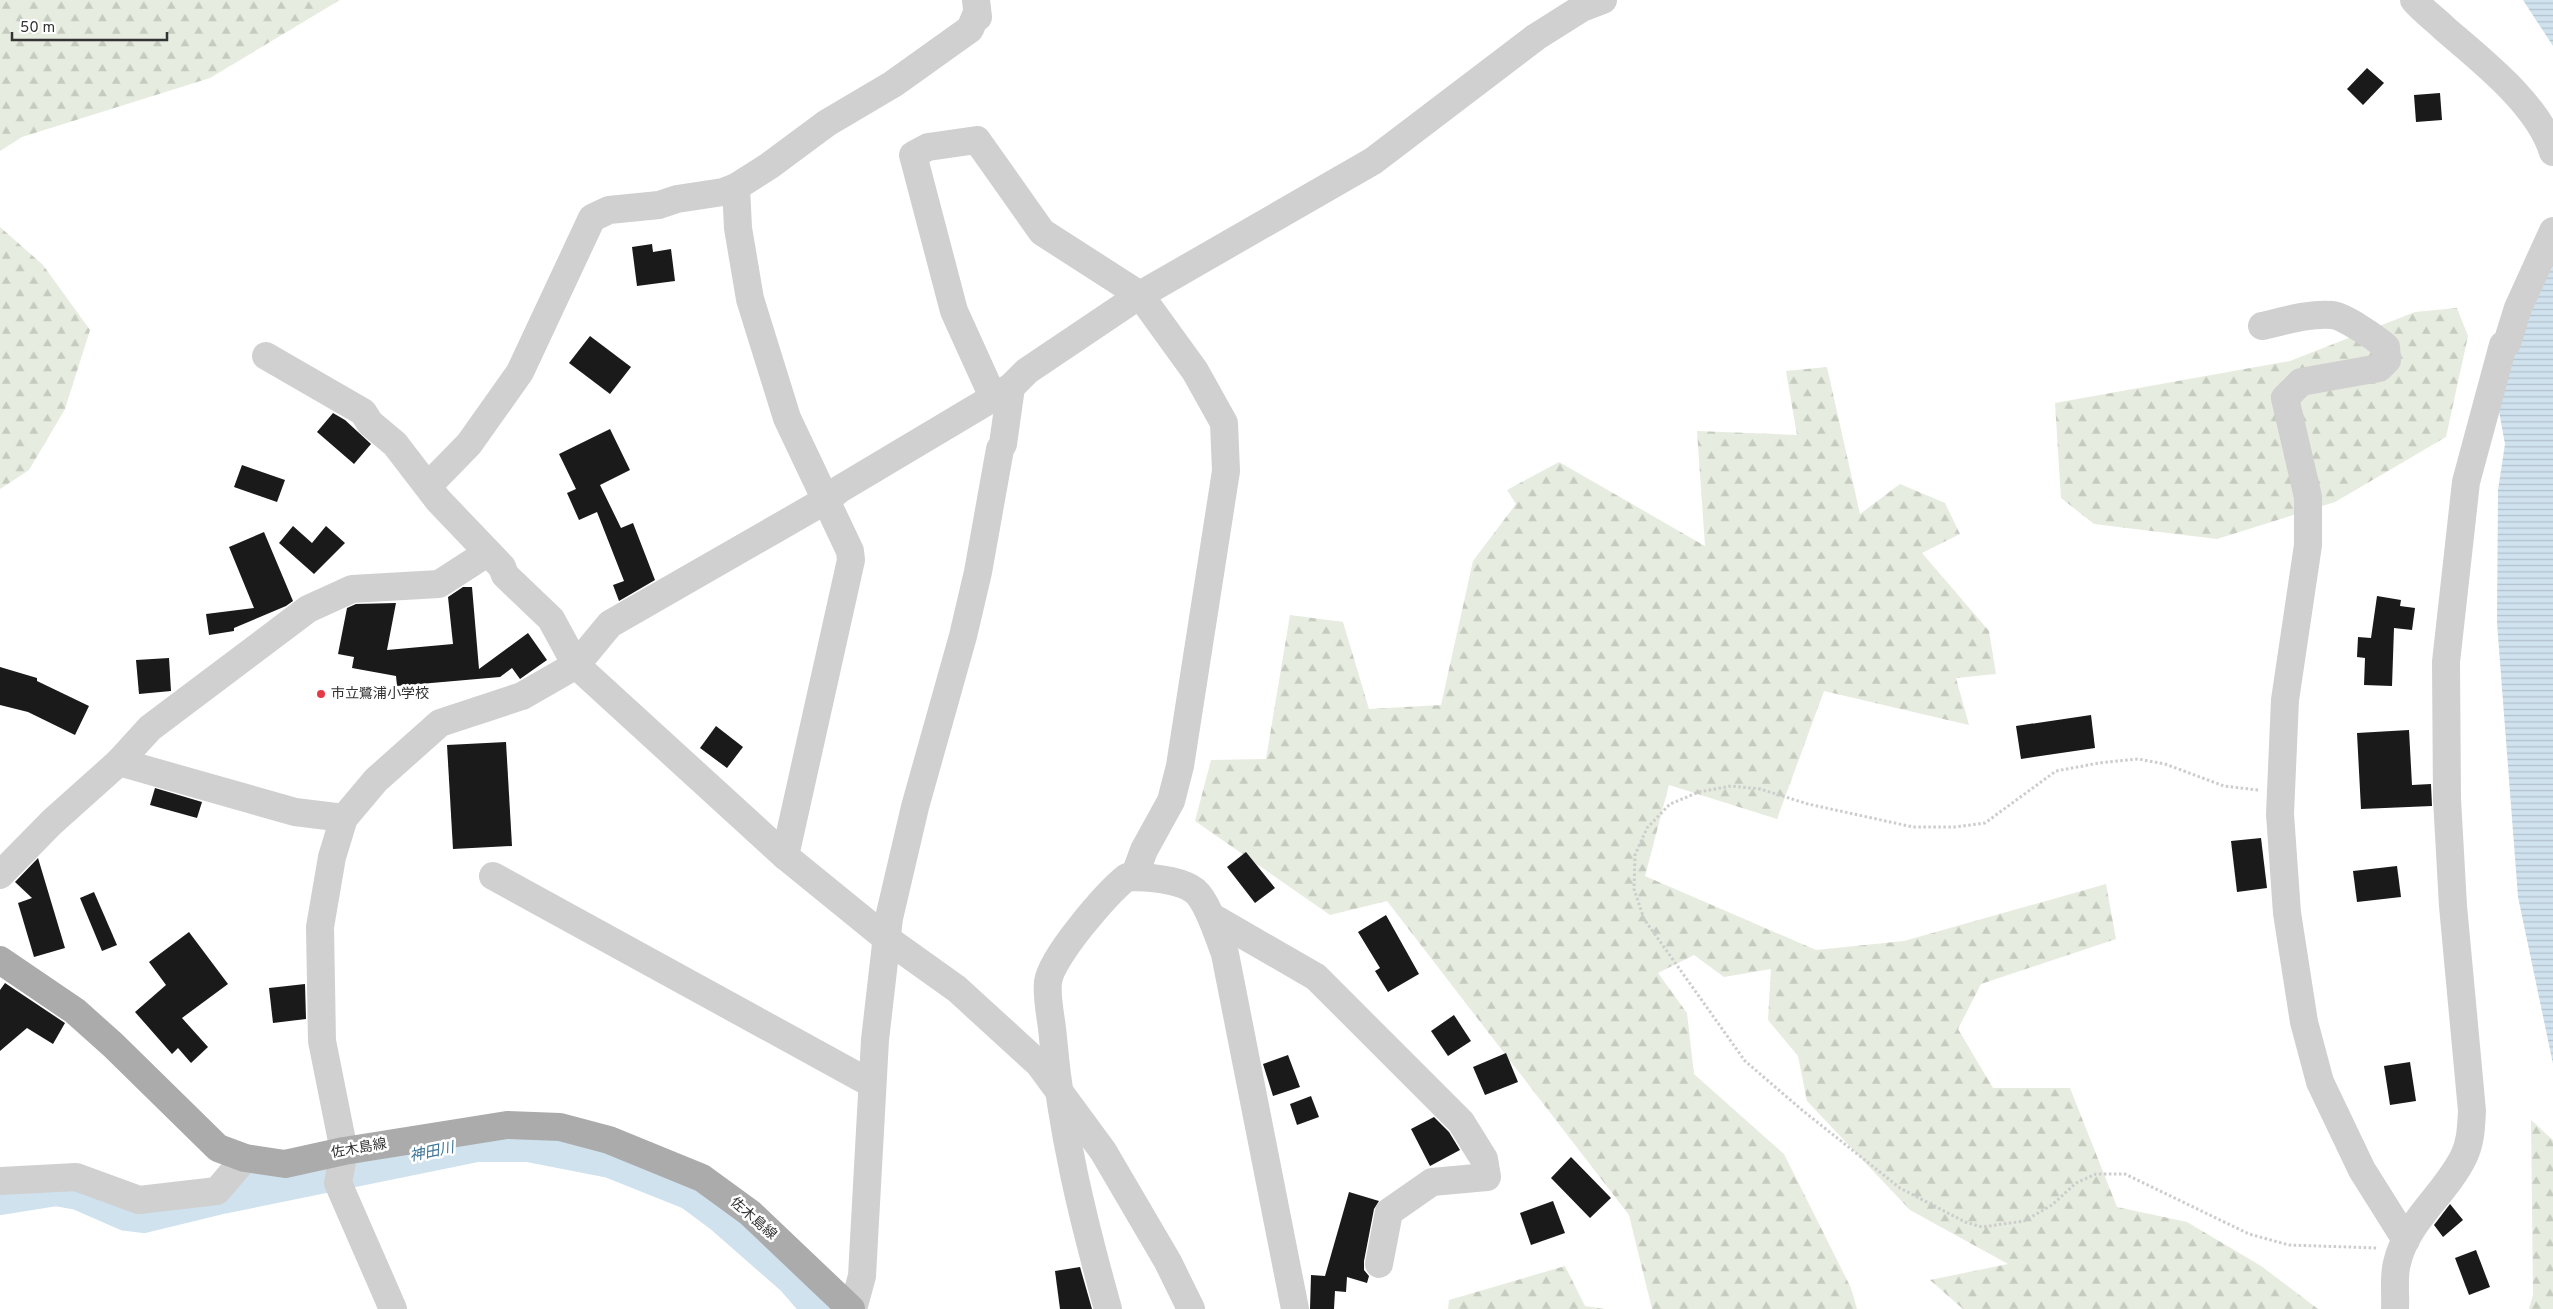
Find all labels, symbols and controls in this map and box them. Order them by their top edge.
scale bar [12,10,168,42]
text: 50 m [20,19,55,38]
place label: 市立鷺浦小学校 [331,686,429,703]
marker: 市立鷺浦小学校 [315,688,327,700]
street label: 佐木島線 [330,1136,388,1162]
water label: 神田川 [408,1139,458,1167]
street label: 佐木島線 [726,1194,780,1244]

